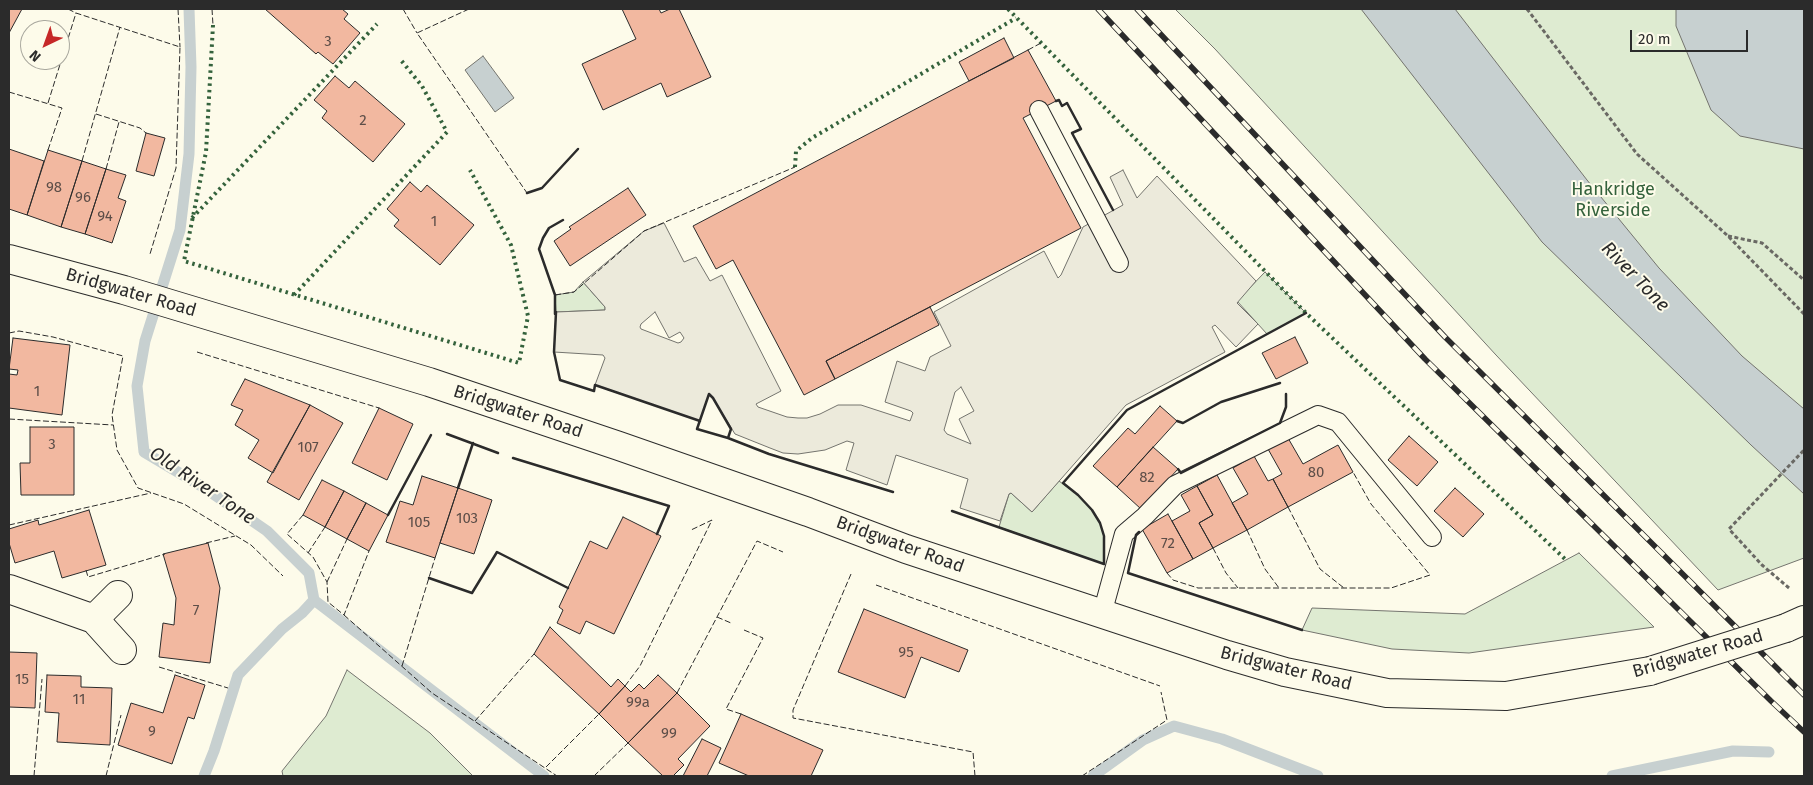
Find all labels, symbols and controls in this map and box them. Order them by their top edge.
north arrow [20,20,70,70]
scale bar [1633,20,1750,52]
text: 20 m [1638,30,1671,48]
house number: 3 [324,33,332,51]
text: N [26,46,44,65]
house number: 2 [359,112,367,130]
house number: 98 [46,179,62,197]
park label: Hankridge Riverside [1571,179,1655,222]
house number: 96 [75,189,91,207]
house number: 94 [97,208,113,226]
house number: 1 [431,213,437,231]
water label: River Tone [1596,237,1674,317]
street label: Bridgwater Road [63,264,199,322]
street label: Bridgwater Road [451,381,585,443]
house number: 1 [34,383,40,401]
house number: 3 [48,436,56,454]
house number: 107 [297,439,319,457]
water label: Old River Tone [145,442,259,530]
house number: 80 [1308,464,1324,482]
house number: 82 [1139,469,1155,487]
house number: 103 [456,510,478,528]
street label: Bridgwater Road [833,512,967,578]
house number: 105 [408,514,430,532]
house number: 72 [1161,535,1175,553]
house number: 7 [193,602,199,620]
street label: Bridgwater Road [1630,625,1766,683]
street label: Bridgwater Road [1218,642,1354,696]
house number: 95 [898,644,914,662]
house number: 15 [15,671,29,689]
house number: 11 [73,691,85,709]
house number: 99a [626,694,650,712]
house number: 9 [148,723,156,741]
house number: 99 [661,725,677,743]

